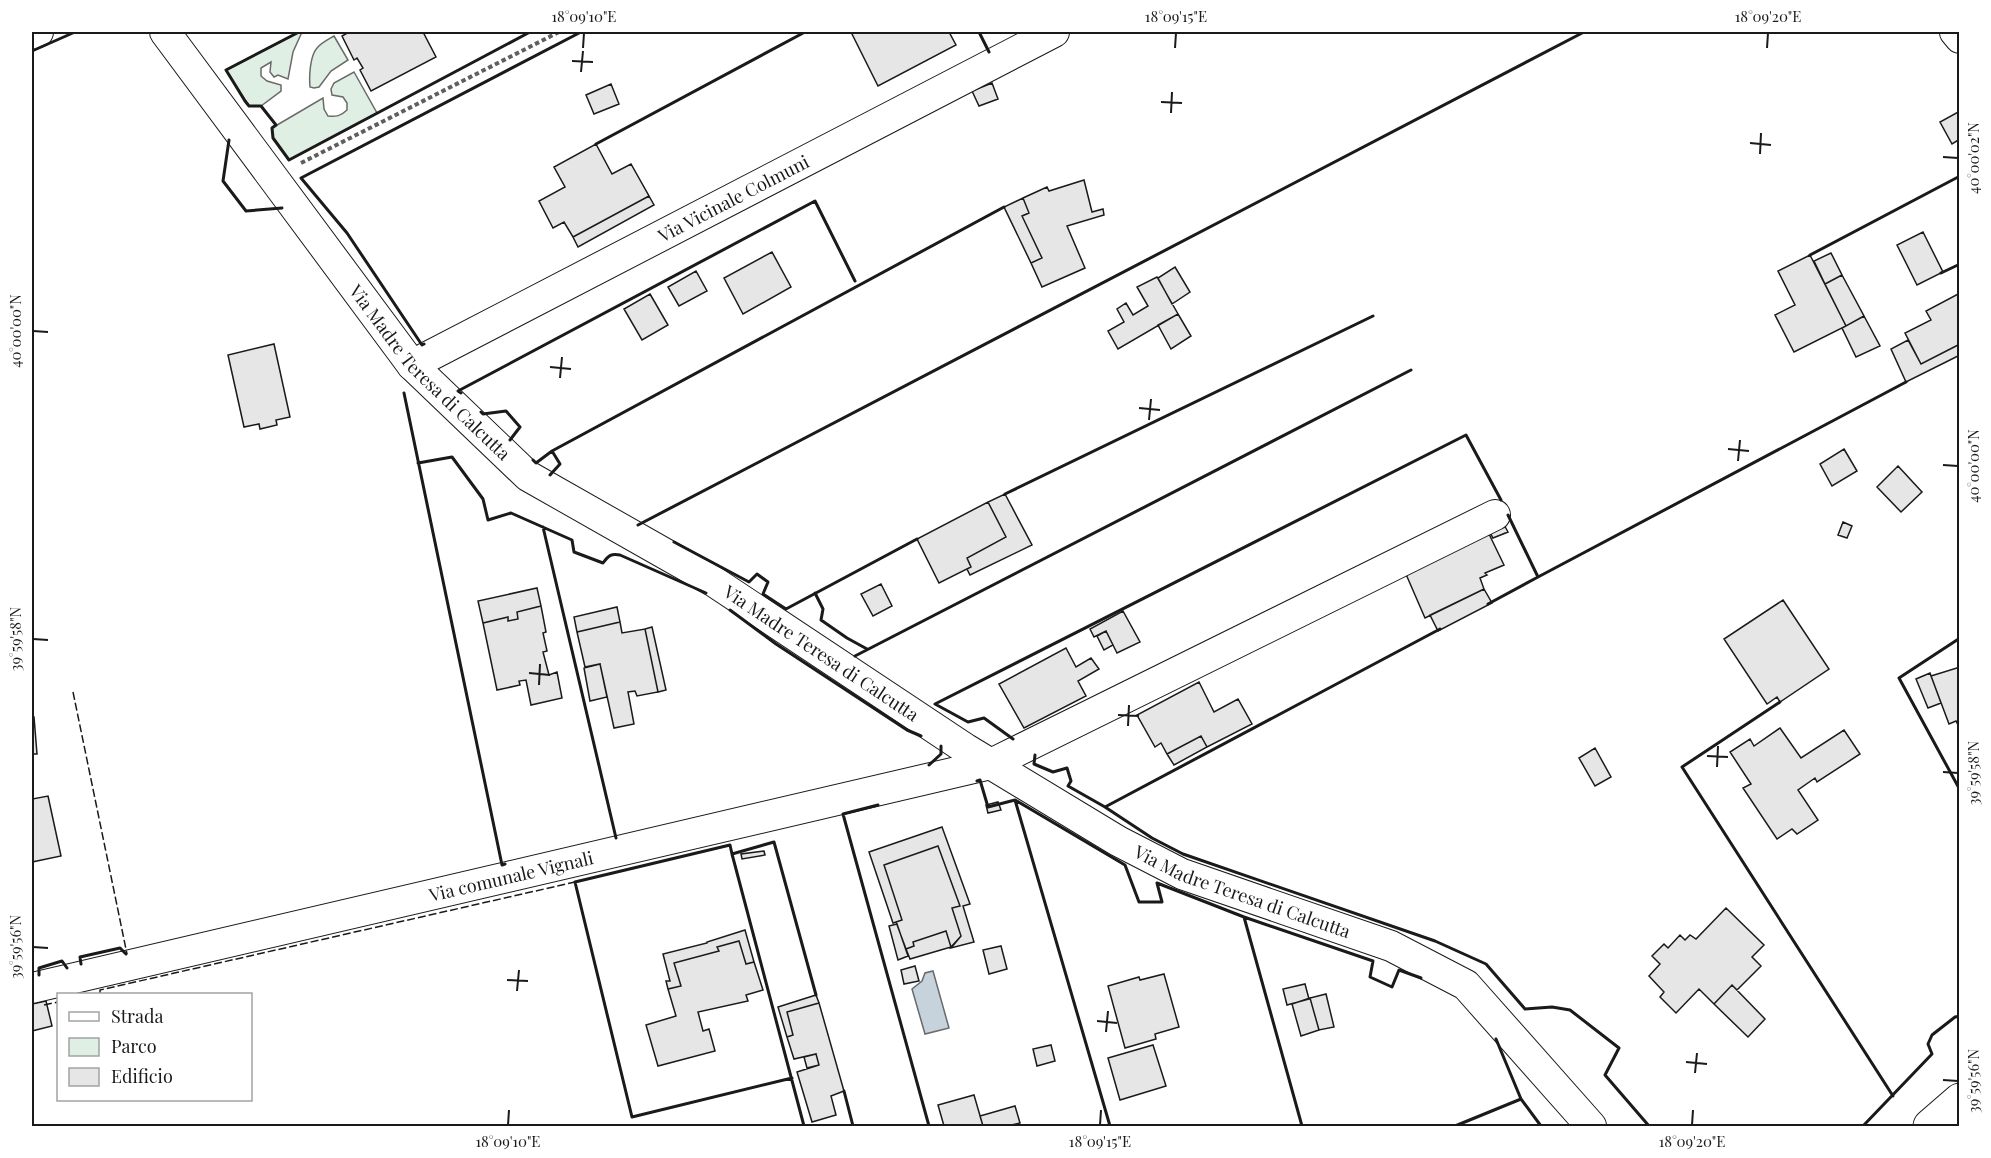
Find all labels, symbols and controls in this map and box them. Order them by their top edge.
text: 18°09'10"E [552,6,617,26]
text: 18°09'15"E [1145,6,1207,26]
text: 18°09'20"E [1735,6,1801,26]
text: 40°00'02"N [1963,122,1983,194]
street label: Via Vicinale Colmuni [653,149,813,248]
street label: Via Madre Teresa di Calcutta [344,279,516,465]
text: 40°00'00"N [5,294,25,368]
text: 40°00'00"N [1963,429,1983,503]
street label: Via Madre Teresa di Calcutta [718,579,924,726]
text: 39°59'58"N [5,606,25,671]
text: 39°59'58"N [1963,740,1983,805]
street label: Via Madre Teresa di Calcutta [1129,839,1354,943]
street label: Via comunale Vignali [426,845,596,907]
text: 39°59'56"N [5,915,25,979]
legend [57,993,252,1101]
text: Strada [111,1004,164,1028]
text: Parco [111,1034,157,1058]
text: 39°59'56"N [1963,1049,1983,1113]
text: Edificio [111,1064,173,1088]
text: 18°09'10"E [476,1131,541,1151]
text: 18°09'15"E [1069,1131,1131,1151]
text: 18°09'20"E [1659,1131,1725,1151]

